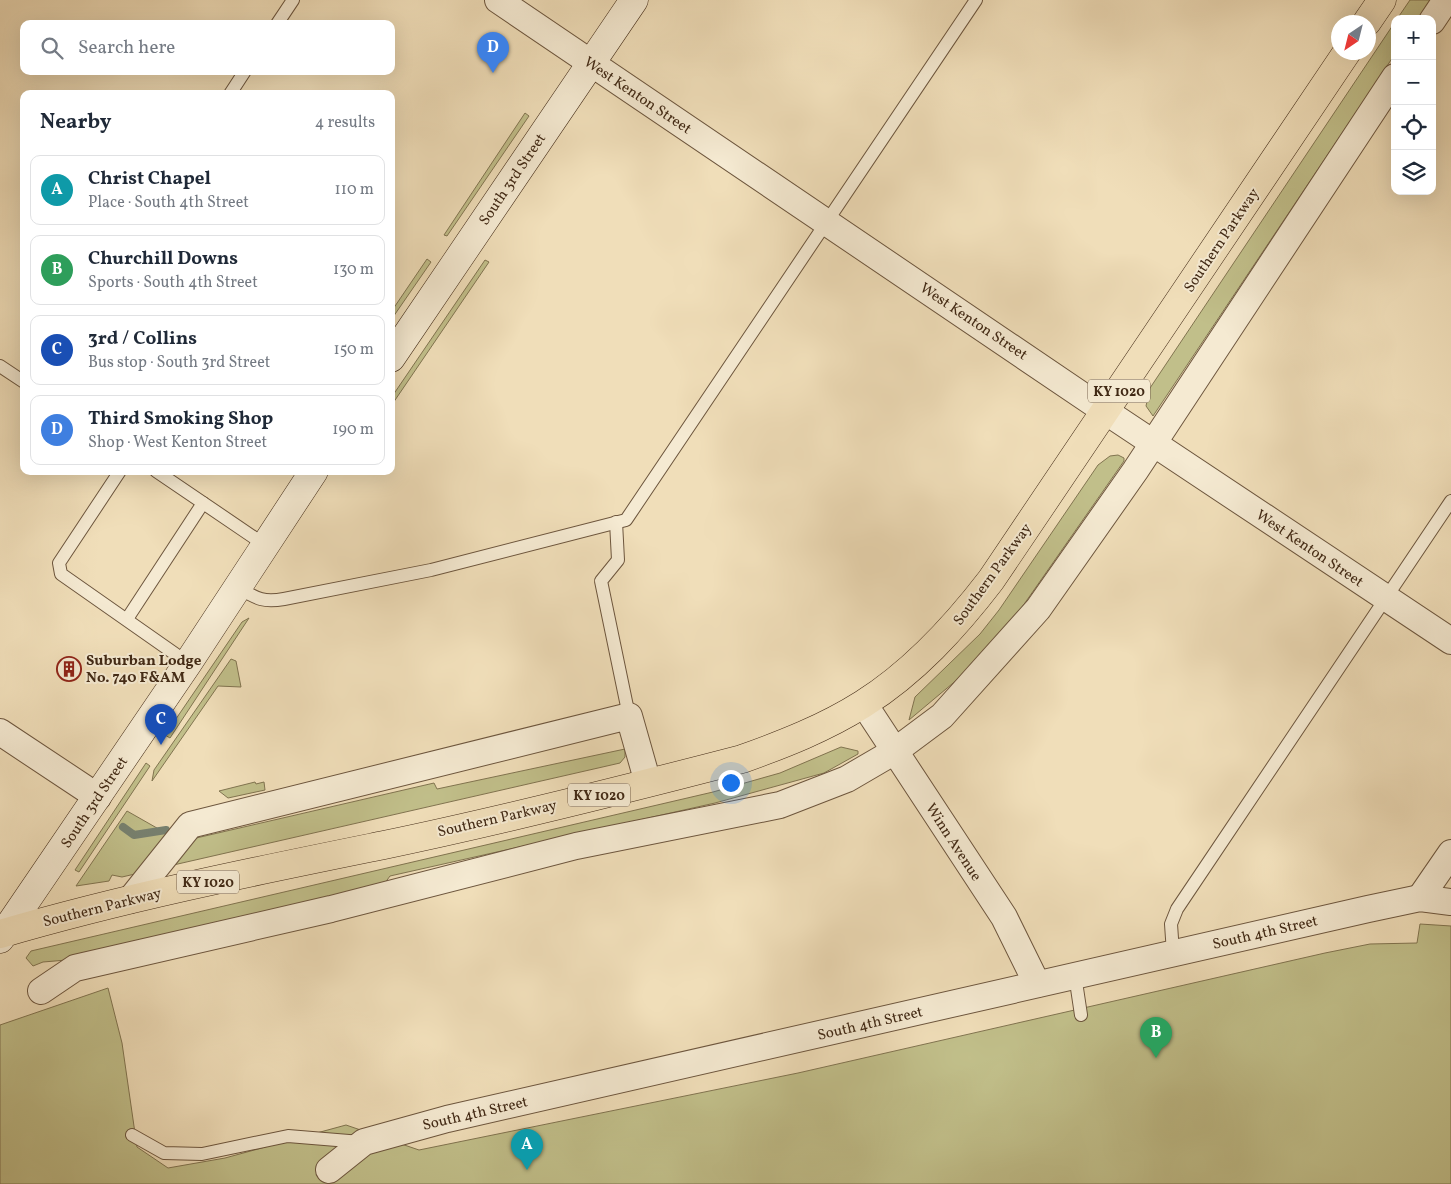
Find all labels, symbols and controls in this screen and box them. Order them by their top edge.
north arrow [1331,15,1376,60]
map controls [1391,15,1436,195]
button: + [1391,15,1436,60]
search box [20,20,395,75]
pin: D [477,32,509,73]
icon: search [38,34,66,62]
text: Search here [78,35,175,61]
street label: West Kenton Street [579,52,695,140]
button: − [1391,60,1436,105]
button: locate [1391,105,1436,150]
text: Nearby [40,108,111,137]
text: 4 results [315,112,375,134]
street label: South 3rd Street [475,130,552,230]
button: layers [1391,150,1436,195]
text: Christ Chapel [88,166,211,192]
text: A [51,179,63,201]
text: 110 m [335,179,374,201]
street label: Southern Parkway [1180,185,1265,297]
text: Place · South 4th Street [88,192,249,214]
text: Churchill Downs [88,246,238,272]
text: B [52,259,62,281]
text: 130 m [333,259,374,281]
text: Sports · South 4th Street [88,272,258,294]
street label: West Kenton Street [915,278,1031,366]
text: 3rd / Collins [88,326,197,352]
text: C [52,339,62,361]
text: 150 m [333,339,374,361]
text: Bus stop · South 3rd Street [88,352,270,374]
road number: KY 1020 [1088,380,1150,402]
text: Third Smoking Shop [88,406,273,432]
text: D [51,419,63,441]
text: 190 m [332,419,374,441]
text: Shop · West Kenton Street [88,432,267,454]
street label: West Kenton Street [1251,505,1367,593]
street label: Southern Parkway [949,519,1037,630]
place label: Suburban Lodge No. 740 F&AM [86,651,202,689]
building icon: Suburban Lodge No. 740 F&AM [56,656,82,682]
pin: C [145,704,177,745]
street label: South 3rd Street [57,753,134,853]
your location [718,770,744,796]
road number: KY 1020 [568,784,630,806]
street label: Southern Parkway [436,796,559,843]
street label: Winn Avenue [920,800,986,886]
road number: KY 1020 [177,870,239,894]
street label: Southern Parkway [41,884,164,933]
street label: South 4th Street [1211,911,1320,956]
street label: South 4th Street [816,1002,925,1047]
pin: B [1140,1017,1172,1058]
street label: South 4th Street [421,1092,530,1137]
pin: A [511,1129,543,1170]

